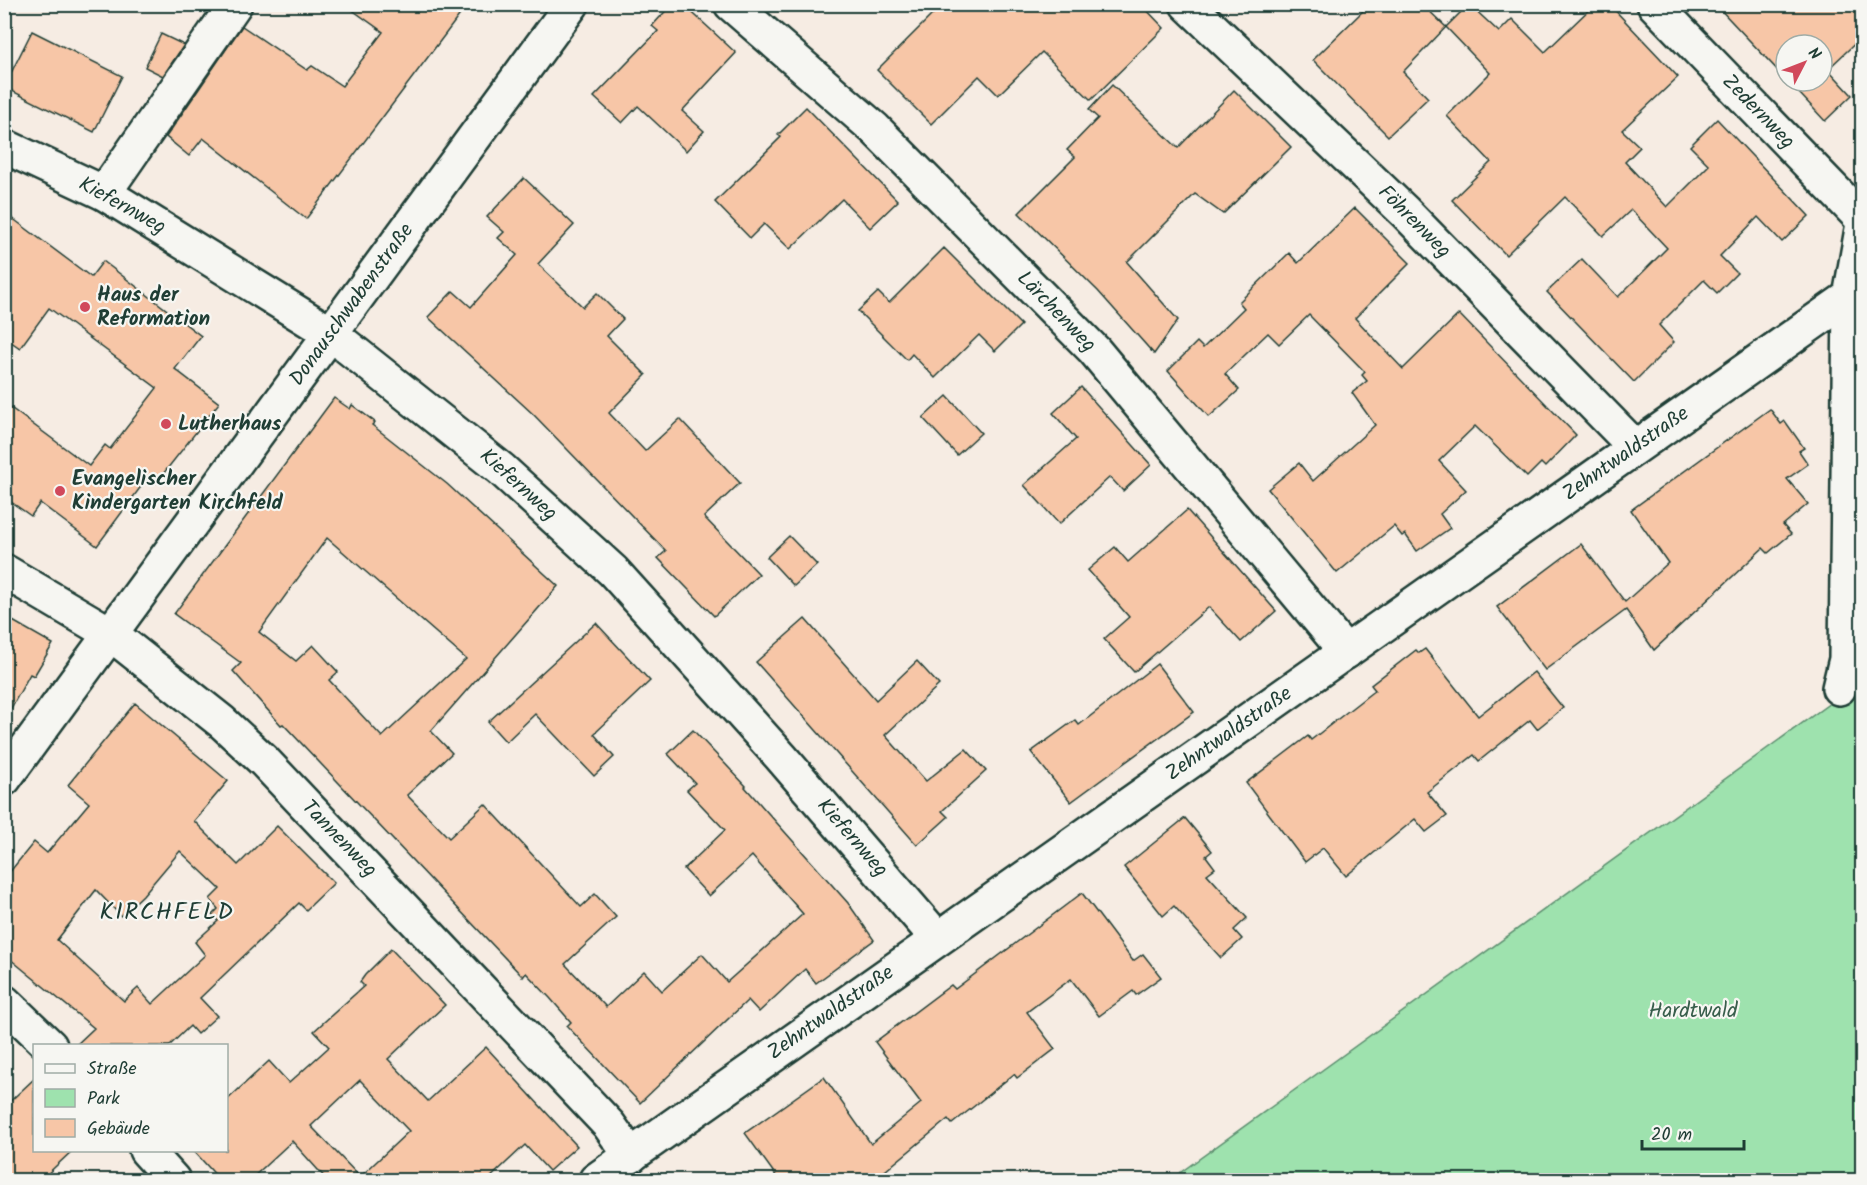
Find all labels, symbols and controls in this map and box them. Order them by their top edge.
north arrow [1774,33,1834,93]
text: N [1801,42,1827,66]
street label: Zedernweg [1713,67,1803,157]
street label: Kiefernweg [72,168,172,244]
street label: Föhrenweg [1369,177,1459,267]
street label: Donauschwabenstraße [281,216,423,394]
street label: Lärchenweg [1008,263,1104,361]
place label: Haus der Reformation [97,279,210,336]
marker: Haus der Reformation [78,300,92,314]
street label: Zehntwaldstraße [1556,398,1697,510]
place label: Lutherhaus [178,408,282,441]
marker: Lutherhaus [159,417,173,431]
street label: Kiefernweg [471,441,565,529]
place label: Evangelischer Kindergarten Kirchfeld [72,463,284,520]
marker: Evangelischer Kindergarten Kirchfeld [53,484,67,498]
street label: Zehntwaldstraße [1159,678,1300,790]
street label: Kiefernweg [808,791,896,885]
street label: Tannenweg [293,792,385,886]
district label: KIRCHFELD [100,893,234,932]
street label: Zehntwaldstraße [761,957,902,1069]
park label: Hardtwald [1648,995,1738,1028]
legend [33,1044,228,1152]
text: Straße [87,1055,137,1084]
text: Park [87,1085,120,1114]
scale bar [1642,1113,1744,1151]
text: Gebäude [87,1115,150,1144]
text: 20 m [1651,1121,1692,1150]

